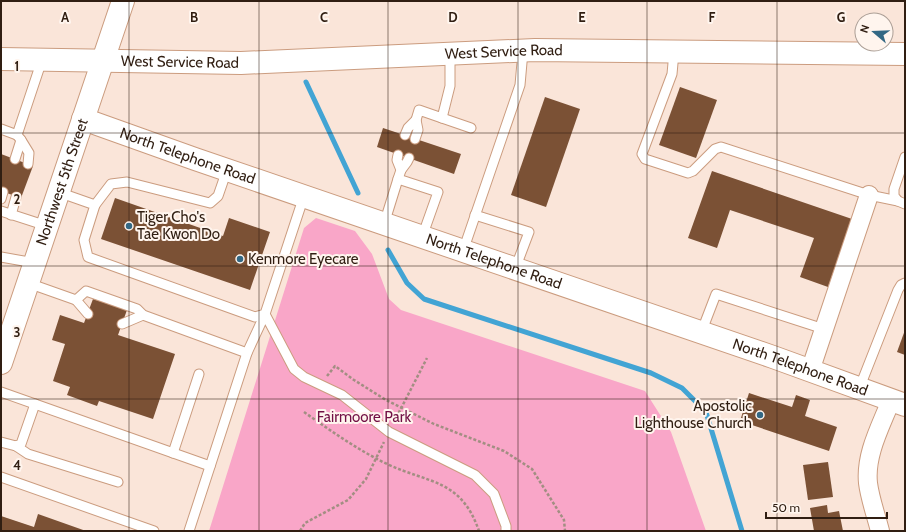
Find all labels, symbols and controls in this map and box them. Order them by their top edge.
text: A [61,9,70,25]
text: B [190,9,198,25]
text: C [320,9,328,25]
text: D [448,9,458,25]
text: E [578,9,586,25]
text: F [709,9,716,25]
text: G [837,9,846,25]
north arrow [854,12,894,52]
text: N [857,23,872,35]
street label: West Service Road [444,41,563,63]
street label: West Service Road [121,52,239,72]
text: 1 [15,58,19,74]
street label: Northwest 5th Street [32,116,92,248]
street label: North Telephone Road [117,124,258,188]
text: 2 [14,191,21,207]
place label: Tiger Cho's Tae Kwon Do [137,208,220,243]
marker: Tiger Cho's Tae Kwon Do [124,221,134,231]
street label: North Telephone Road [424,230,564,293]
place label: Kenmore Eyecare [248,250,359,268]
marker: Kenmore Eyecare [235,254,245,264]
text: 3 [13,324,21,340]
street label: North Telephone Road [730,335,870,400]
place label: Apostolic Lighthouse Church [635,397,752,432]
park label: Fairmoore Park [317,408,411,426]
marker: Apostolic Lighthouse Church [755,410,765,420]
text: 4 [13,457,21,473]
scale bar [766,494,887,520]
text: 50 m [772,500,800,515]

